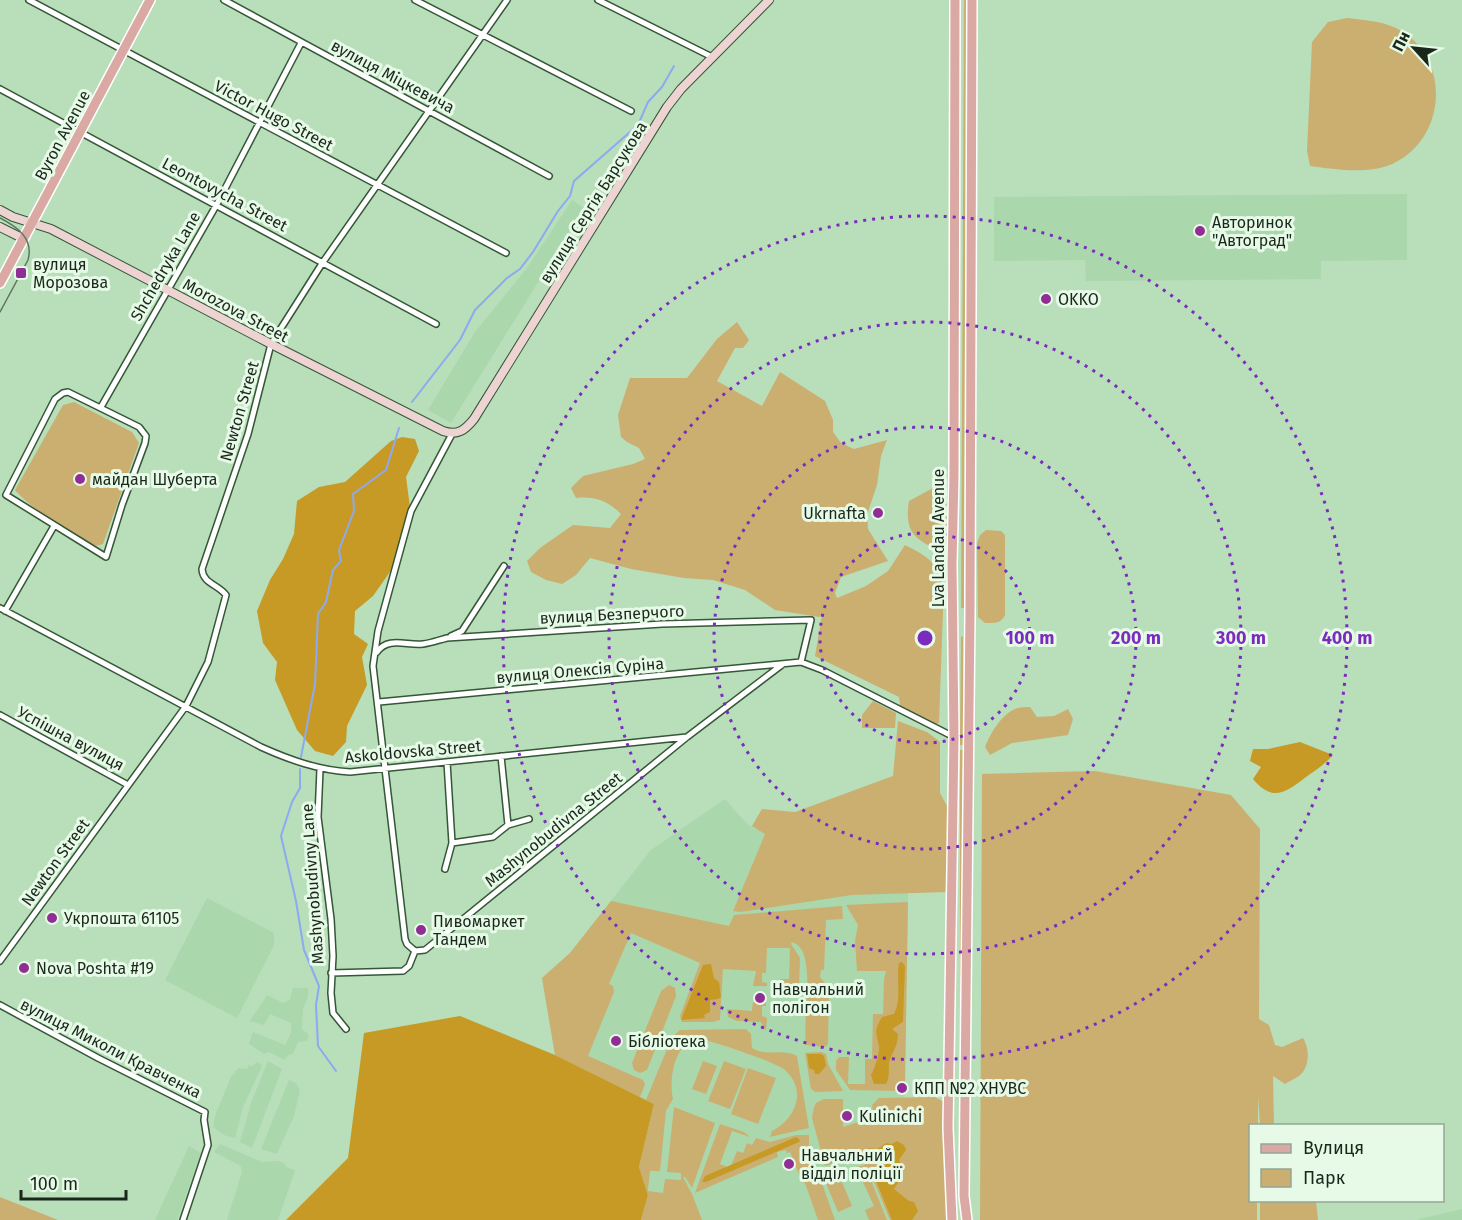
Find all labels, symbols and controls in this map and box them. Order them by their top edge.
north arrow [1384,18,1444,78]
text: Пн [1388,28,1414,55]
street label: вулиця Міцкевича [328,36,458,117]
street label: Victor Hugo Street [211,76,337,155]
street label: Byron Avenue [31,87,94,184]
street label: вулиця Сергія Барсукова [536,118,651,287]
street label: Leontovychа Street [159,153,291,236]
street label: Shchedryka Lane [126,208,204,324]
place label: Авторинок "Автоград" [1212,213,1293,250]
marker: Авторинок "Автоград" [1193,224,1207,238]
place label: вулиця Морозова [33,255,108,292]
marker: вулиця Морозова [14,266,28,280]
street label: Morozova Street [180,275,292,346]
place label: OKKO [1058,290,1099,309]
marker: OKKO [1039,292,1053,306]
street label: Newton Street [216,359,263,463]
street label: Lva Landau Avenue [929,469,948,607]
place label: майдан Шуберта [92,470,217,489]
marker: майдан Шуберта [73,472,87,486]
place label: Ukrnafta [803,504,866,523]
marker: Ukrnafta [871,506,885,520]
street label: вулиця Безперчого [539,601,685,628]
text: 100 m [1006,627,1054,649]
text: 200 m [1111,627,1161,649]
text: 300 m [1215,627,1266,649]
text: 400 m [1322,627,1372,649]
centre of rings [915,628,935,648]
street label: вулиця Олексія Суріна [495,654,665,687]
street label: Успішна вулиця [14,702,127,775]
street label: Askoldovska Street [344,736,482,767]
street label: Mashynobudivna Street [481,768,626,891]
street label: Mashynobudivny Lane [297,803,328,965]
street label: Newton Street [17,815,93,910]
place label: Укрпошта 61105 [64,909,179,928]
marker: Укрпошта 61105 [45,911,59,925]
place label: Пивомаркет Тандем [433,912,525,949]
marker: Пивомаркет Тандем [414,923,428,937]
place label: Nova Poshta #19 [36,959,154,978]
marker: Nova Poshta #19 [17,961,31,975]
place label: Навчальний полігон [772,980,864,1017]
marker: Навчальний полігон [753,991,767,1005]
street label: вулиця Миколи Кравченка [17,995,204,1102]
place label: Бібліотека [628,1032,706,1051]
marker: Бібліотека [609,1034,623,1048]
place label: КПП №2 ХНУВС [914,1079,1026,1098]
marker: КПП №2 ХНУВС [895,1081,909,1095]
place label: Kulinichi [859,1107,922,1126]
marker: Kulinichi [840,1109,854,1123]
legend [1249,1124,1444,1202]
text: Вулиця [1303,1137,1364,1159]
place label: Навчальний відділ поліції [801,1146,902,1183]
marker: Навчальний відділ поліції [782,1157,796,1171]
scale bar [21,1163,126,1201]
text: Парк [1303,1167,1346,1189]
text: 100 m [30,1173,78,1195]

